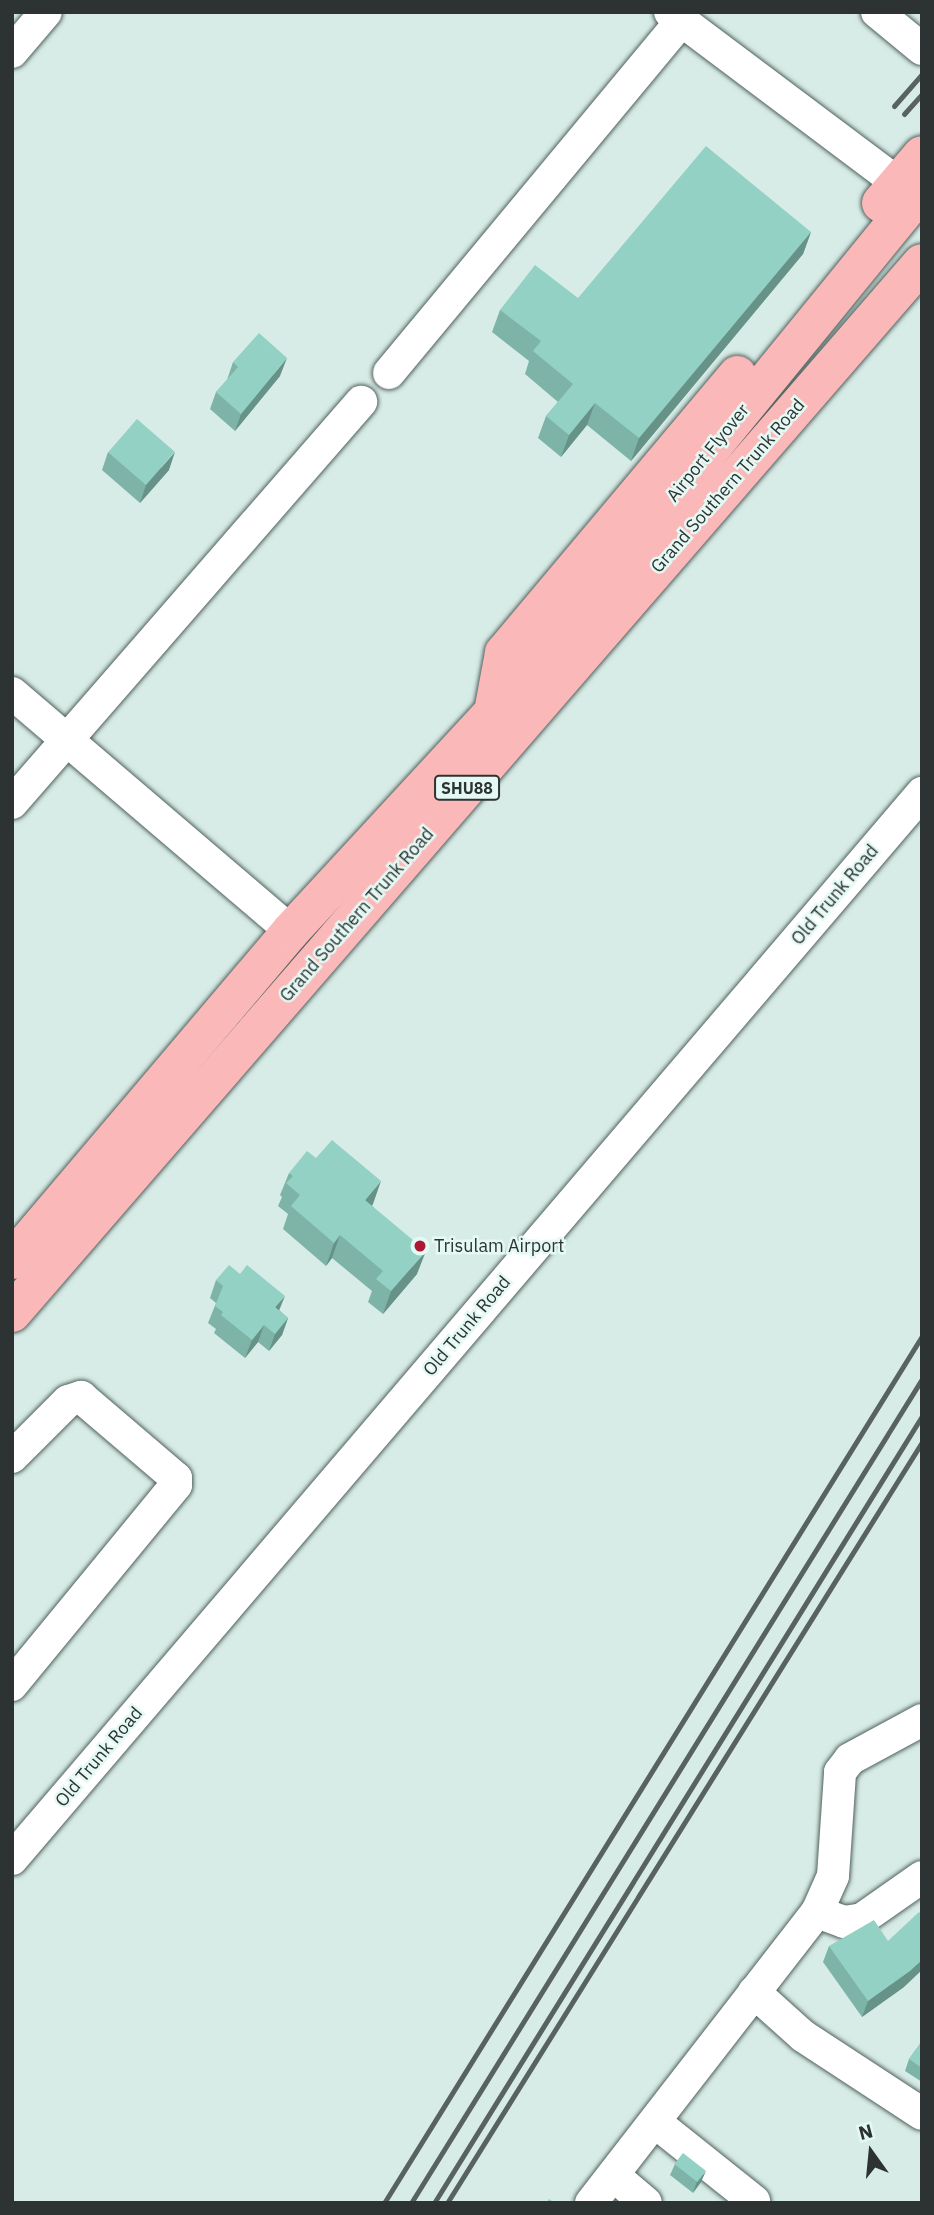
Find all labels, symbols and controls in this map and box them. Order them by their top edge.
street label: Grand Southern Trunk Road [647,395,809,577]
street label: Airport Flyover [662,400,754,506]
road number: SHU88 [434,776,500,800]
street label: Grand Southern Trunk Road [276,824,438,1006]
street label: Old Trunk Road [787,841,883,949]
place label: Trisulam Airport [434,1235,564,1257]
marker: Trisulam Airport [412,1238,428,1254]
street label: Old Trunk Road [419,1272,515,1380]
street label: Old Trunk Road [51,1703,147,1811]
north arrow [836,2117,906,2187]
text: N [856,2118,875,2145]

